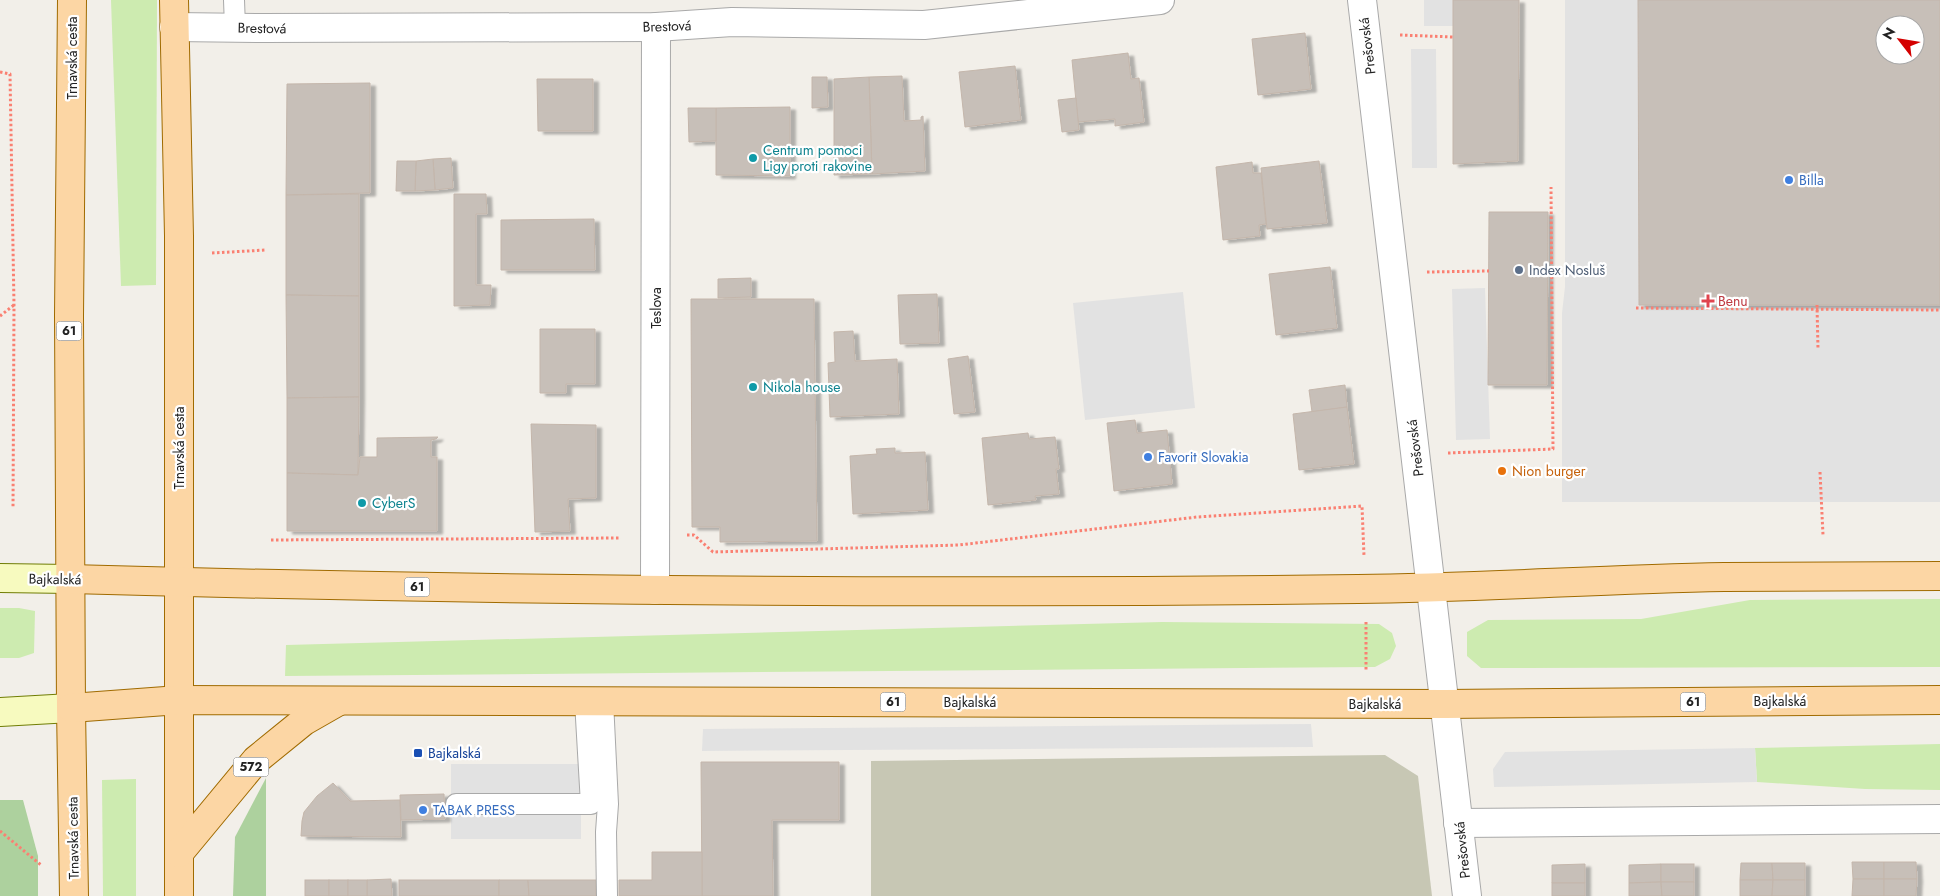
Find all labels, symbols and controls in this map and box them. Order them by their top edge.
street label: Brestová [642,15,692,37]
north arrow [1875,15,1925,65]
street label: Prešovská [1354,16,1380,76]
street label: Trnavská cesta [62,17,82,99]
street label: Brestová [237,18,287,38]
text: N [1877,23,1900,43]
place label: Centrum pomoci Ligy proti rakovine [763,140,872,176]
marker: Centrum pomoci Ligy proti rakovine [747,152,759,164]
place label: Billa [1799,170,1824,190]
marker: Billa [1783,174,1795,186]
place label: Index Nosluš [1529,260,1606,280]
marker: Index Nosluš [1513,264,1525,276]
street label: Teslova [646,287,666,329]
place label: Benu [1718,291,1748,311]
marker: Benu [1702,295,1714,307]
road number: 61 [56,322,82,341]
place label: Nikola house [763,377,840,397]
marker: Nikola house [747,381,759,393]
street label: Trnavská cesta [169,407,189,489]
street label: Prešovská [1402,418,1428,478]
place label: Favorit Slovakia [1158,447,1249,467]
marker: Favorit Slovakia [1142,451,1154,463]
place label: Nion burger [1512,461,1586,481]
marker: Nion burger [1496,465,1508,477]
place label: CyberS [372,493,416,513]
marker: CyberS [356,497,368,509]
street label: Bajkalská [28,569,82,589]
road number: 61 [404,578,430,596]
street label: Bajkalská [1754,691,1806,711]
road number: 61 [880,692,906,712]
street label: Bajkalská [944,692,996,712]
road number: 61 [1680,692,1706,712]
street label: Bajkalská [1349,694,1401,714]
place label: Bajkalská [428,743,481,763]
marker: Bajkalská [412,747,424,759]
road number: 572 [234,758,268,776]
street label: Trnavská cesta [62,796,84,880]
place label: TABAK PRESS [433,800,515,820]
marker: TABAK PRESS [417,804,429,816]
street label: Prešovská [1449,821,1475,879]

